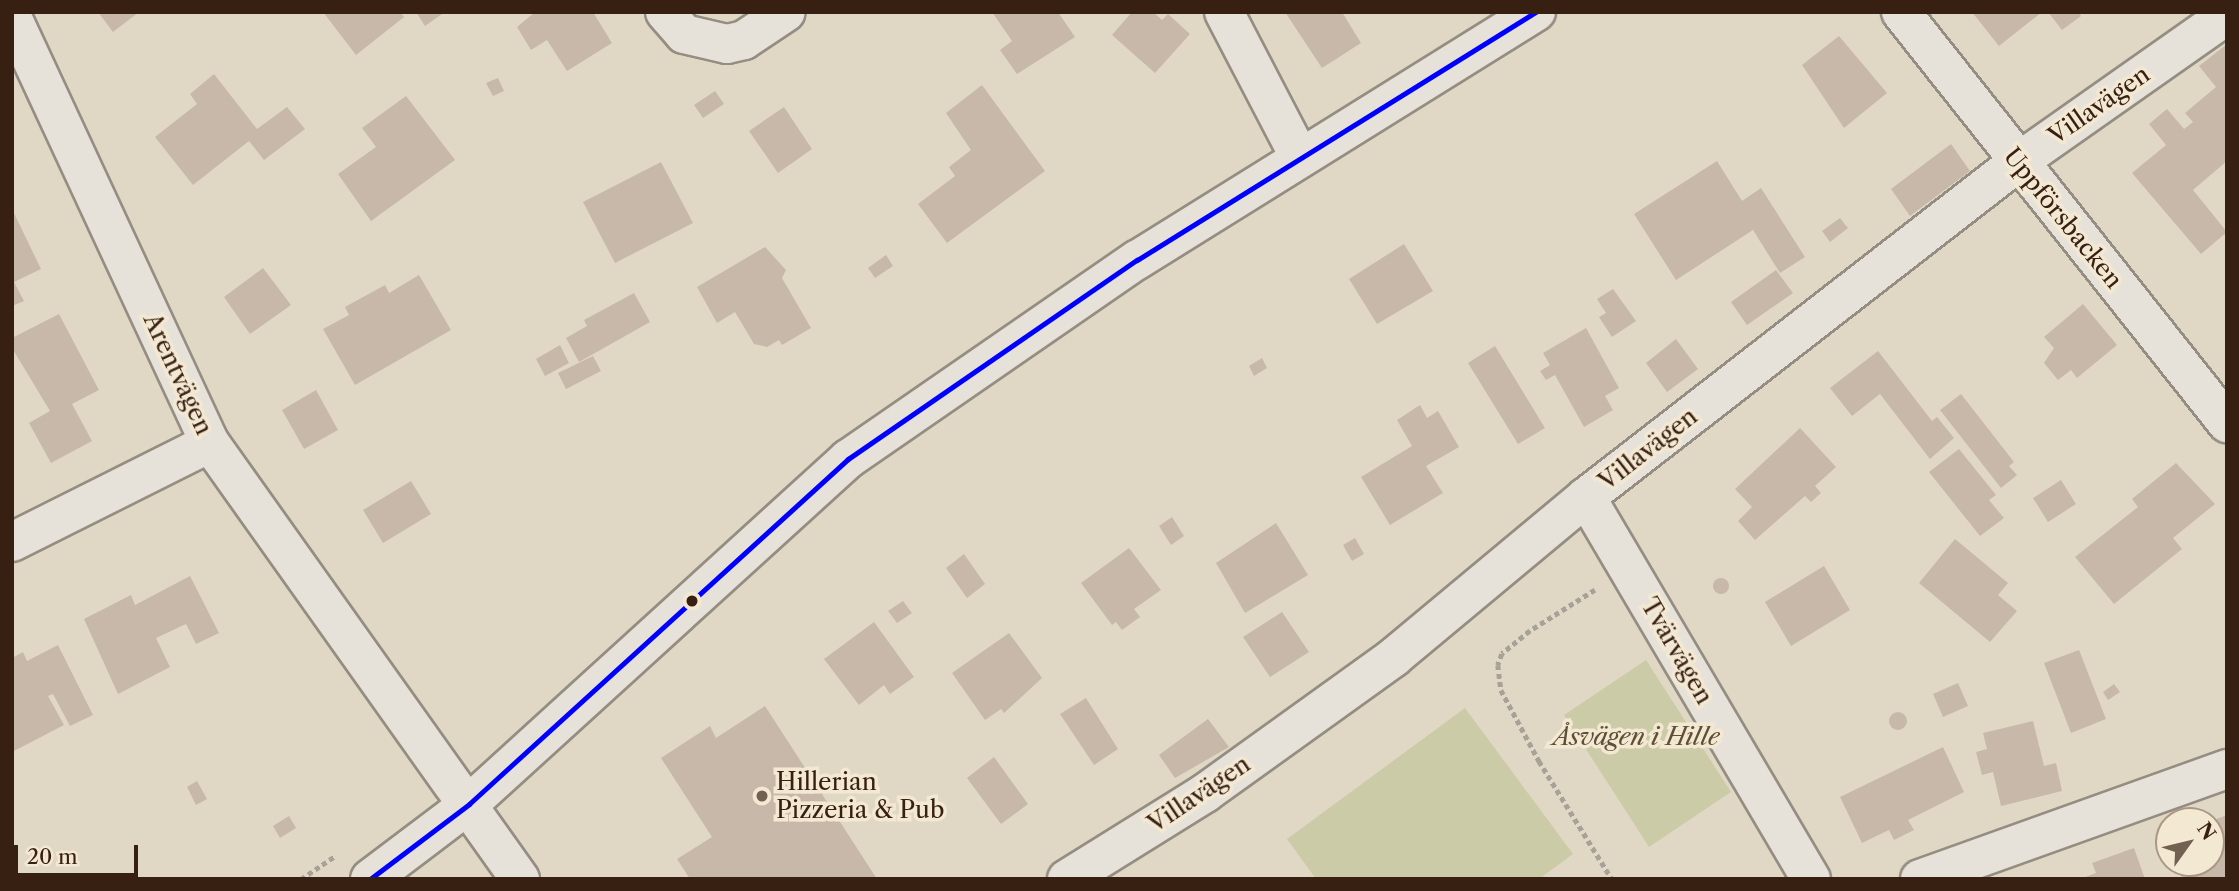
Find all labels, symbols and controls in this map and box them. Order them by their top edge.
street label: Villavägen [2043,60,2155,150]
street label: Uppförsbacken [1998,142,2128,294]
street label: Arentvägen [137,309,219,439]
street label: Villavägen [1593,402,1703,496]
street label: Tvärvägen [1635,593,1719,709]
unlabelled marker [685,594,699,608]
park label: Åsvägen i Hille [1552,723,1720,751]
street label: Villavägen [1142,749,1256,839]
place label: Hillerian Pizzeria & Pub [776,768,945,824]
marker: Hillerian Pizzeria & Pub [754,788,770,804]
north arrow [2155,807,2225,877]
text: N [2192,818,2220,844]
scale bar [18,832,142,876]
text: 20 m [27,844,78,869]

